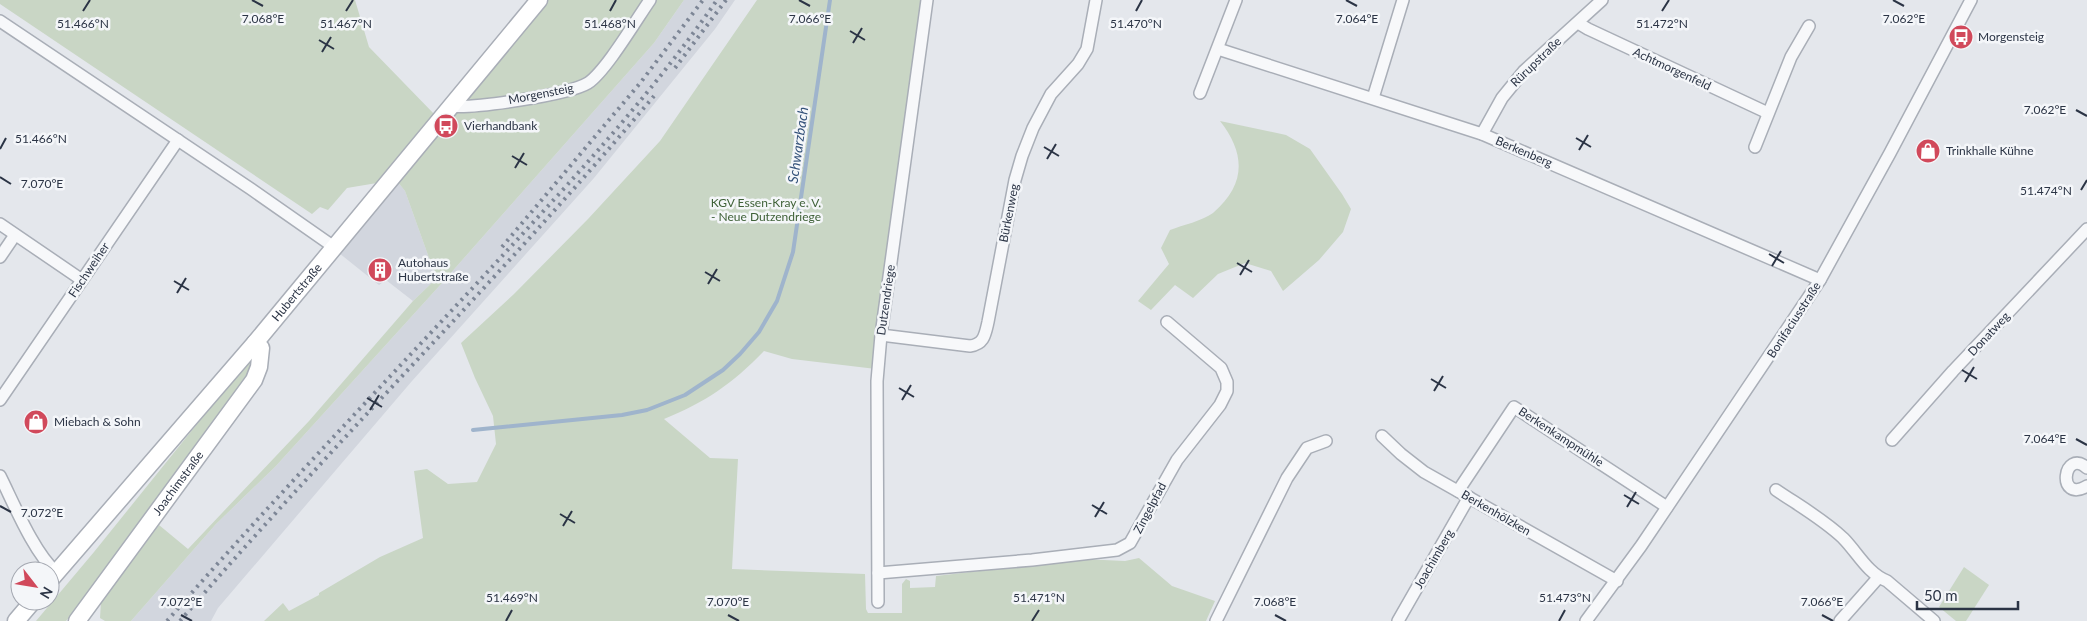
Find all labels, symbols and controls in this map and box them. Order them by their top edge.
text: 7.068°E [242,11,284,26]
text: 7.066°E [789,11,831,26]
text: 7.064°E [1336,11,1378,26]
text: 7.062°E [1883,11,1925,26]
text: 51.466°N [57,16,109,31]
text: 51.467°N [320,16,372,31]
text: 51.468°N [584,16,636,31]
text: 51.470°N [1110,16,1162,31]
text: 51.472°N [1636,16,1688,31]
bus stop icon: Morgensteig [1948,24,1974,50]
place label: Morgensteig [1978,29,2044,44]
street label: Rürupstraße [1507,34,1564,90]
street label: Achtmorgenfeld [1631,44,1714,93]
street label: Morgensteig [507,80,575,107]
text: 7.062°E [2024,102,2066,117]
water label: Schwarzbach [784,106,811,184]
bus stop icon: Vierhandbank [433,113,459,139]
place label: Vierhandbank [464,118,538,133]
text: 51.466°N [15,131,67,146]
street label: Berkenberg [1493,133,1555,170]
shop icon: Trinkhalle Kühne [1915,138,1941,164]
place label: Trinkhalle Kühne [1946,143,2034,158]
text: 7.070°E [21,176,63,191]
street label: Bürkenweg [995,182,1022,243]
text: 51.474°N [2020,183,2072,198]
park label: KGV Essen-Kray e. V. - Neue Dutzendriege [711,195,821,224]
street label: Fischweiher [65,239,113,300]
place label: Autohaus Hubertstraße [398,255,469,284]
building icon: Autohaus Hubertstraße [367,257,393,283]
street label: Hubertstraße [268,260,325,324]
street label: Dutzendriege [873,264,898,336]
street label: Bonifaciusstraße [1763,279,1824,361]
street label: Donatweg [1965,309,2013,359]
street label: Berkenkampmühle [1516,404,1607,470]
shop icon: Miebach & Sohn [23,409,49,435]
place label: Miebach & Sohn [54,414,141,429]
text: 7.064°E [2024,431,2066,446]
street label: Joachimstraße [149,448,206,518]
street label: Zingelpfad [1130,480,1169,536]
street label: Berkenhölzken [1459,487,1534,538]
text: 7.072°E [21,505,63,520]
street label: Joachimberg [1410,526,1457,591]
north arrow [10,561,60,611]
scale bar [1917,578,2018,610]
text: N [37,584,57,602]
text: 50 m [1924,586,1958,604]
text: 51.469°N [486,590,538,605]
text: 51.471°N [1013,590,1065,605]
text: 51.473°N [1539,590,1591,605]
text: 7.072°E [160,594,202,609]
text: 7.070°E [707,594,749,609]
text: 7.068°E [1254,594,1296,609]
text: 7.066°E [1801,594,1843,609]

